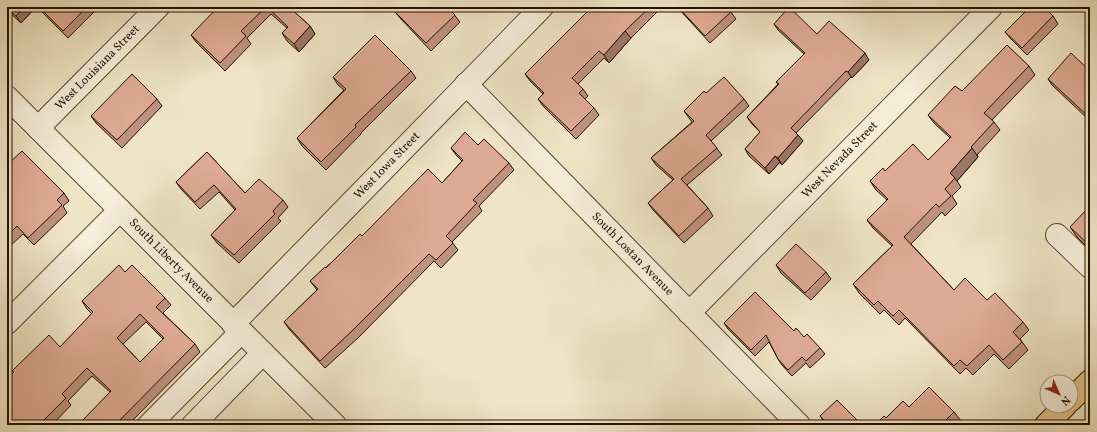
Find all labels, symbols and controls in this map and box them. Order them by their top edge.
street label: West Louisiana Street [52,22,144,114]
street label: West Nevada Street [798,118,882,202]
street label: West Iowa Street [351,129,424,203]
street label: South Lostan Avenue [588,209,677,300]
street label: South Liberty Avenue [125,215,217,307]
north arrow [1039,374,1079,414]
text: N [1057,392,1073,408]

